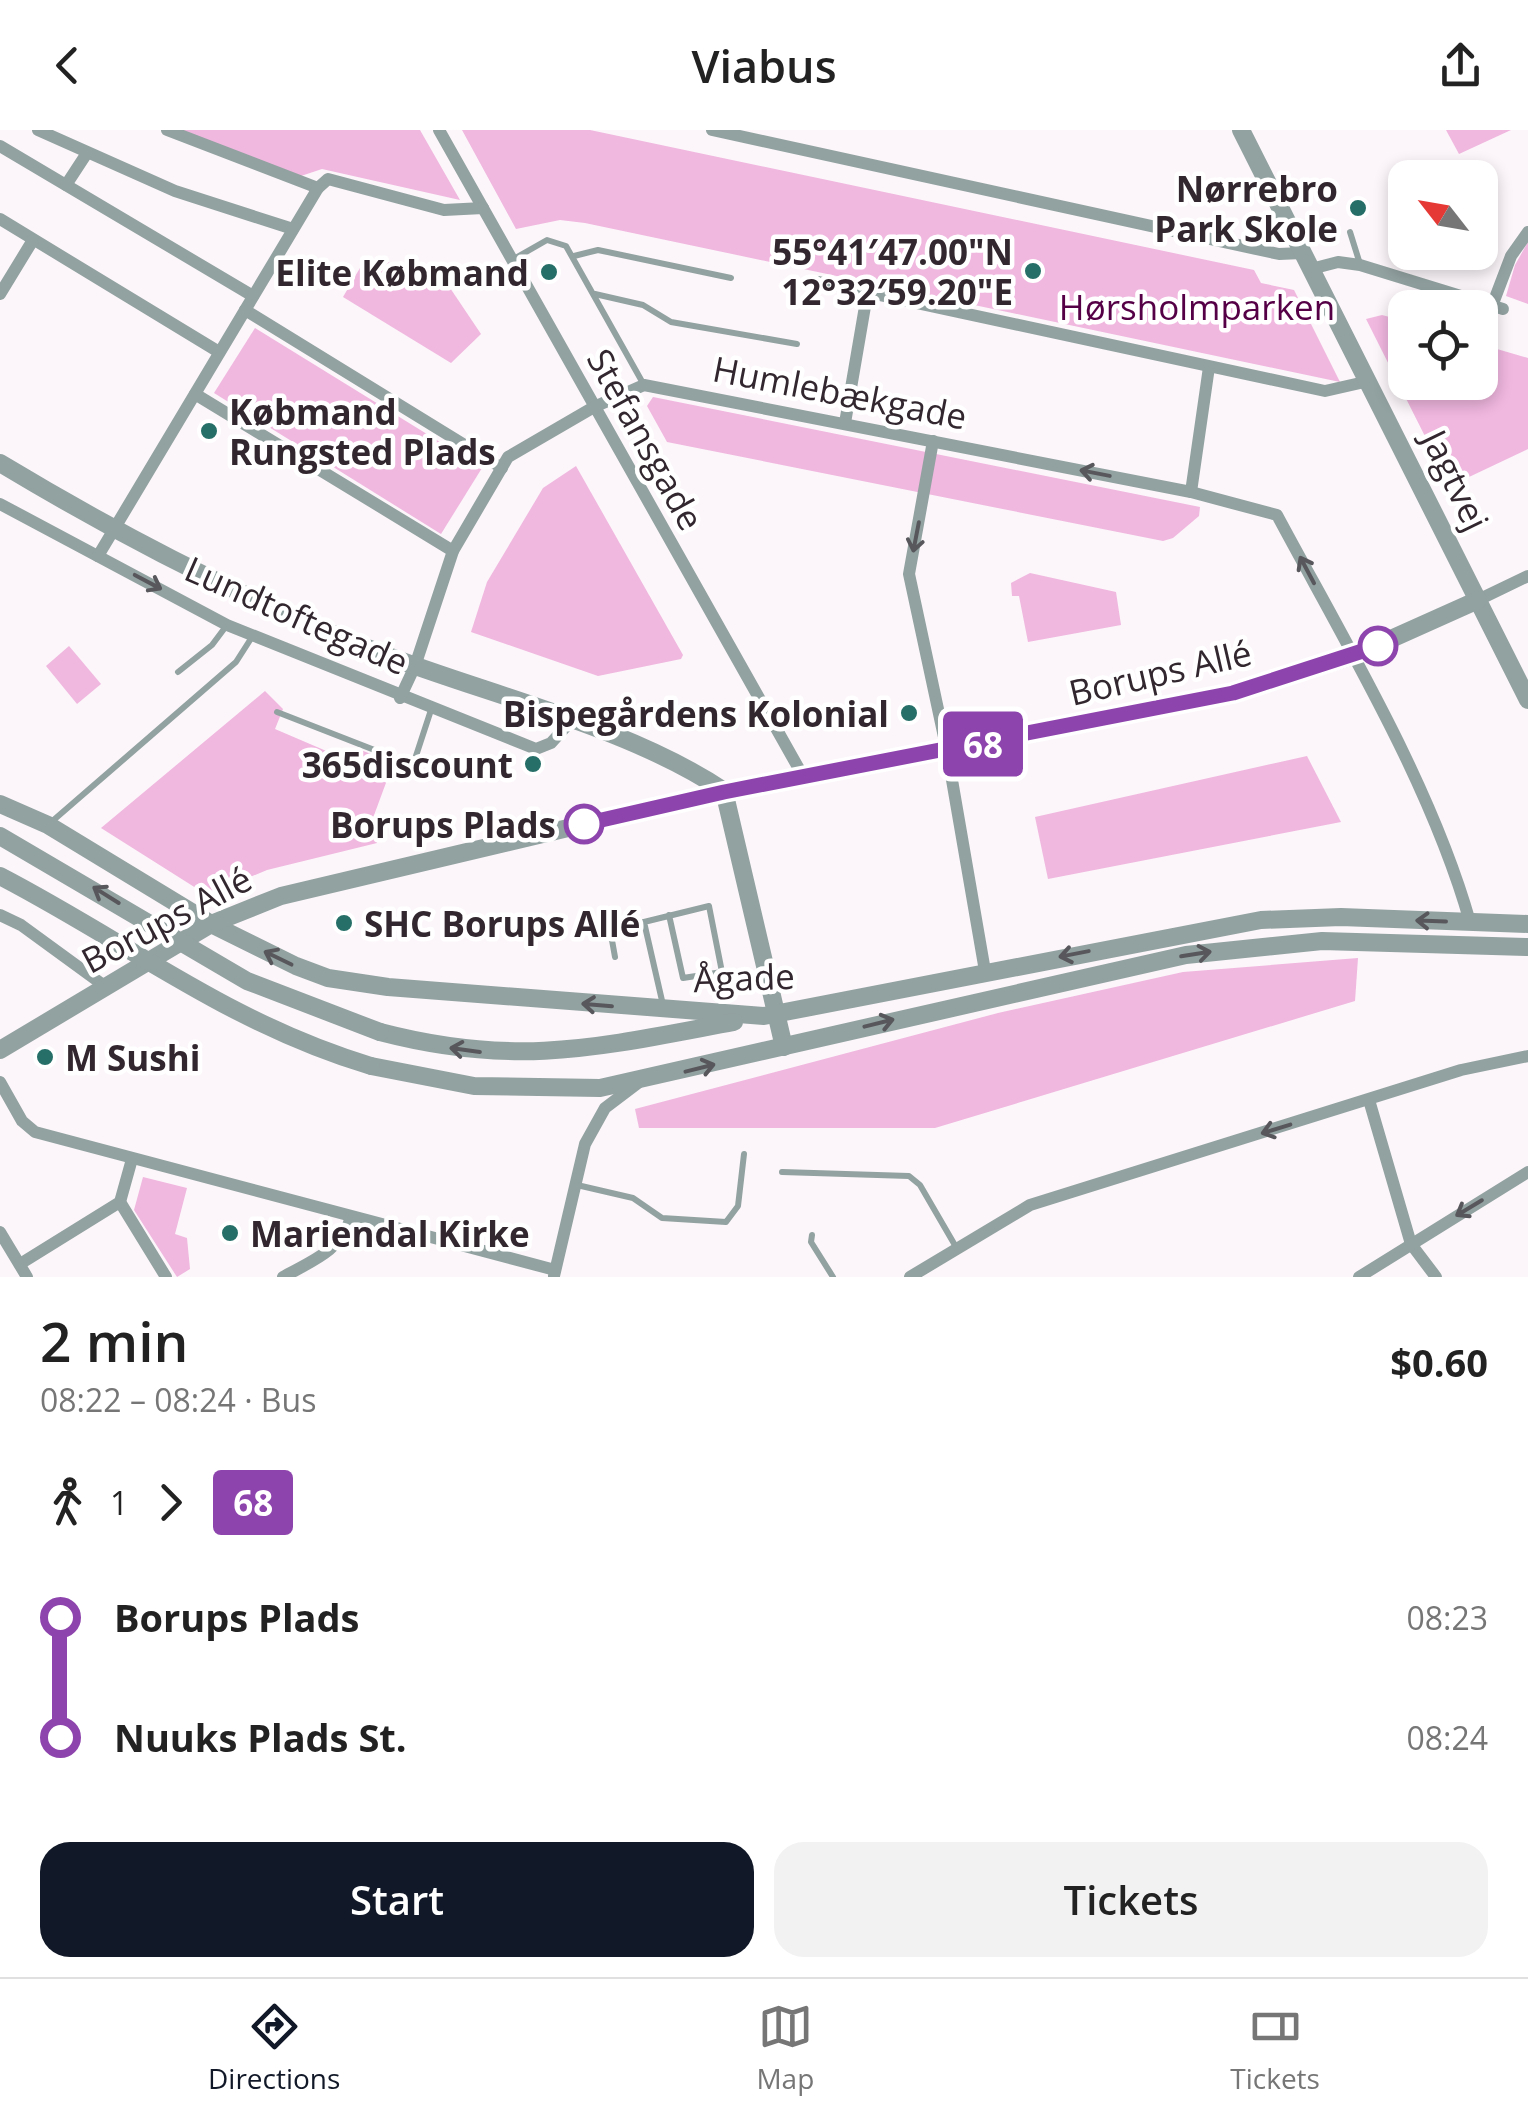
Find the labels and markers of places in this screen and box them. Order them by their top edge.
place label: Nørrebro Park Skole [1154,165,1338,252]
marker: Nørrebro Park Skole [1347,197,1369,219]
place label: 55°41′47.00"N 12°32′59.20"E [772,228,1013,315]
place label: Elite Købmand [275,249,529,296]
marker: 55°41′47.00"N 12°32′59.20"E [1022,260,1044,282]
marker: Elite Købmand [538,261,560,283]
place label: Købmand Rungsted Plads [229,388,496,475]
marker: Købmand Rungsted Plads [198,420,220,442]
unlabelled marker [1359,627,1397,665]
place label: Bispegårdens Kolonial [503,690,889,737]
marker: Bispegårdens Kolonial [898,702,920,724]
place label: 365discount [302,741,513,788]
marker: 365discount [522,753,544,775]
place label: Borups Plads [330,801,556,848]
marker: Borups Plads [565,805,603,843]
place label: SHC Borups Allé [364,900,640,947]
marker: SHC Borups Allé [333,912,355,934]
place label: M Sushi [65,1034,200,1081]
marker: M Sushi [34,1046,56,1068]
place label: Mariendal Kirke [250,1210,530,1257]
marker: Mariendal Kirke [219,1222,241,1244]

